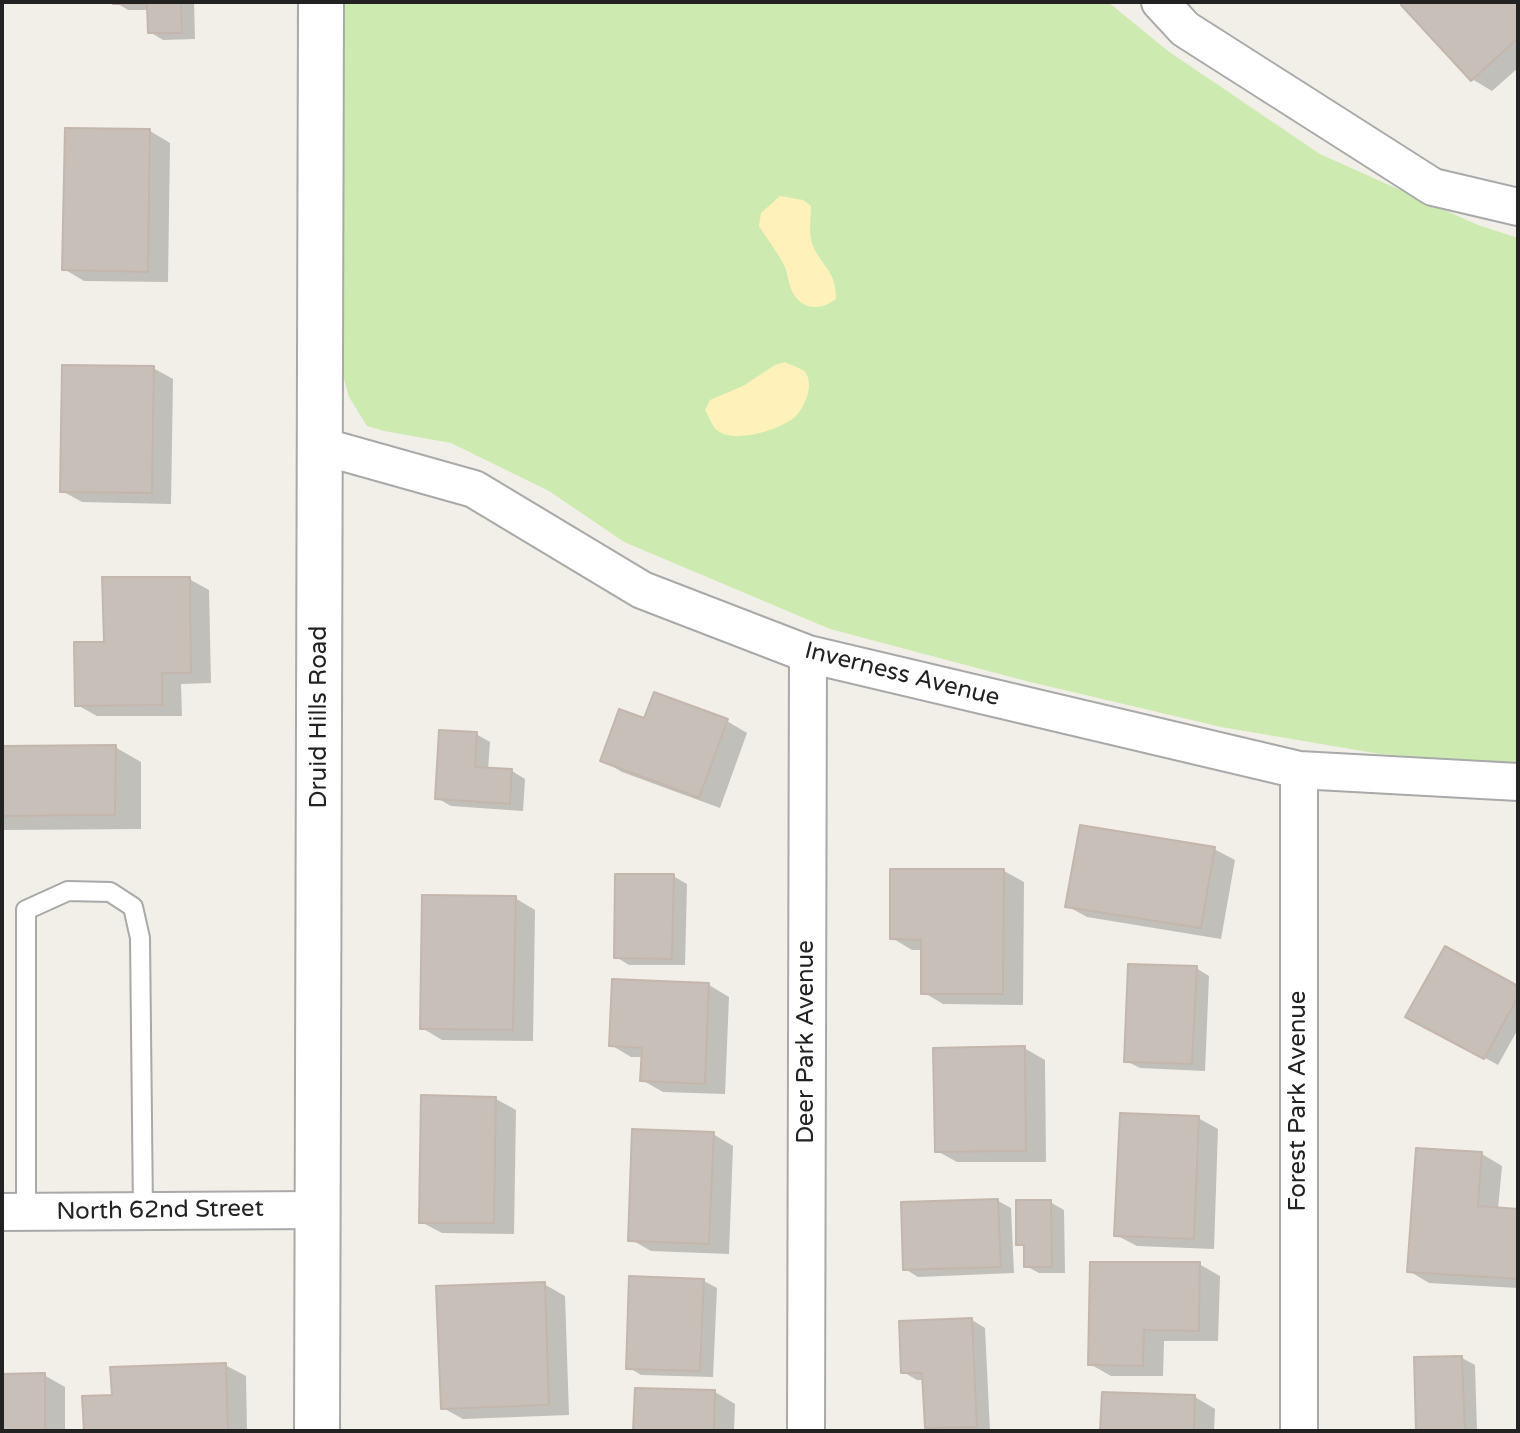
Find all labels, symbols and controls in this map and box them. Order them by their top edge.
street label: Druid Hills Road [306,626,334,808]
street label: Inverness Avenue [802,637,1002,713]
street label: Deer Park Avenue [793,940,821,1144]
street label: Forest Park Avenue [1285,991,1313,1211]
street label: North 62nd Street [56,1195,264,1227]

